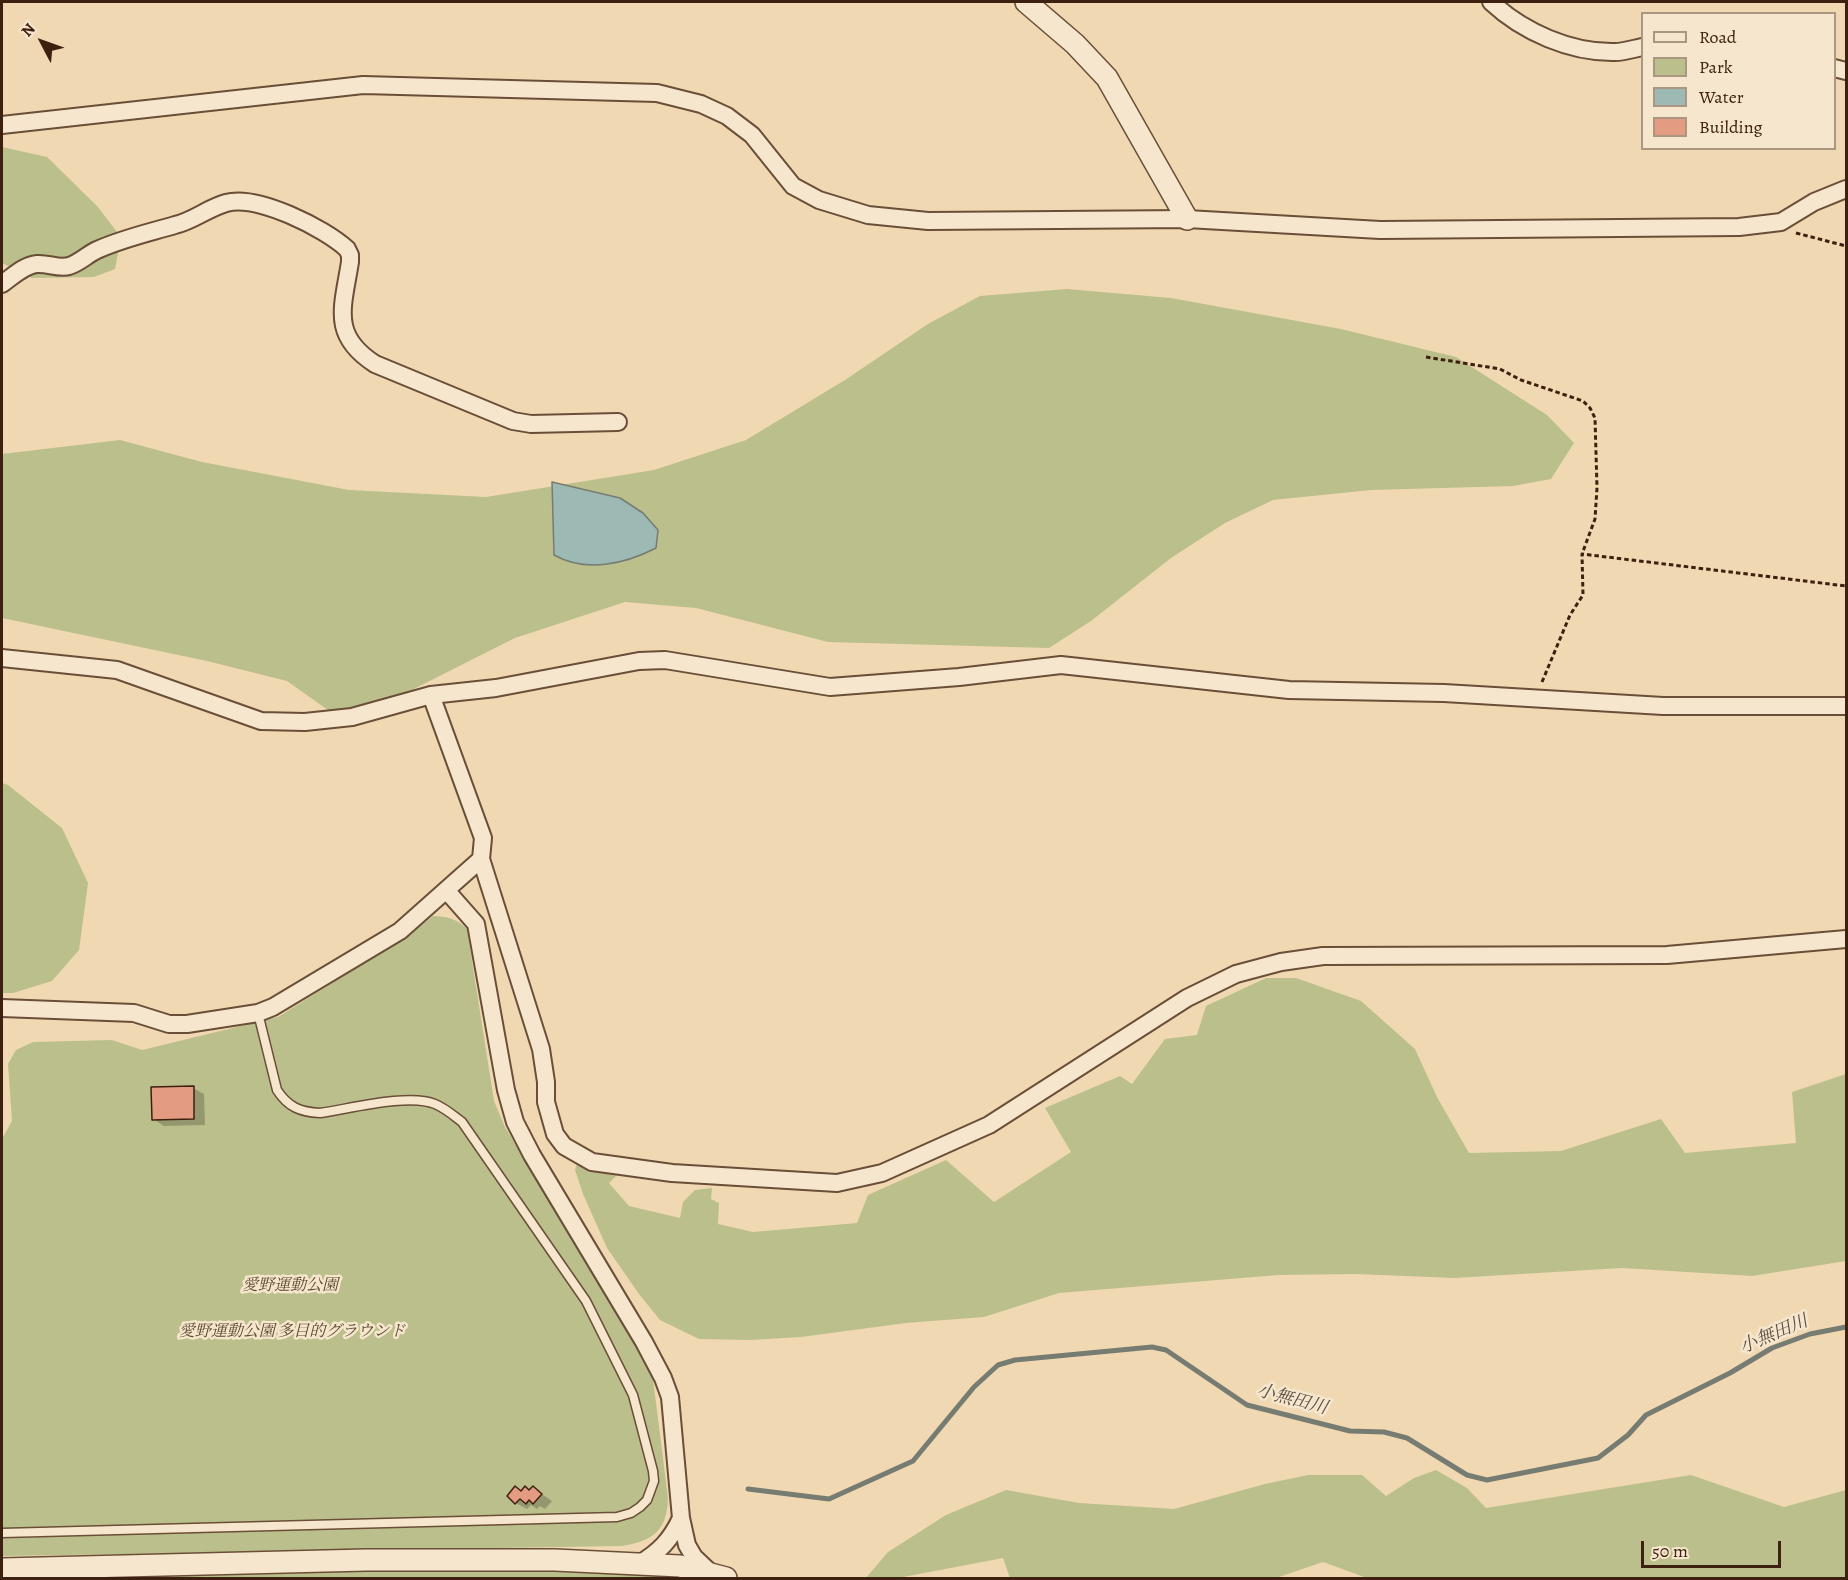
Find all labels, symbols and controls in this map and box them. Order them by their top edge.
north arrow [12,12,72,72]
legend [1641,12,1836,150]
text: N [16,19,41,42]
text: Road [1699,25,1736,49]
text: Park [1699,55,1733,79]
text: Water [1699,85,1744,109]
text: Building [1699,115,1763,139]
park label: 愛野運動公園 [242,1276,338,1296]
water label: 小無田川 [1737,1311,1811,1359]
park label: 愛野運動公園 多目的グラウンド [179,1322,405,1342]
water label: 小無田川 [1254,1380,1330,1420]
scale bar [1644,1529,1784,1567]
text: 50 m [1652,1539,1688,1563]

